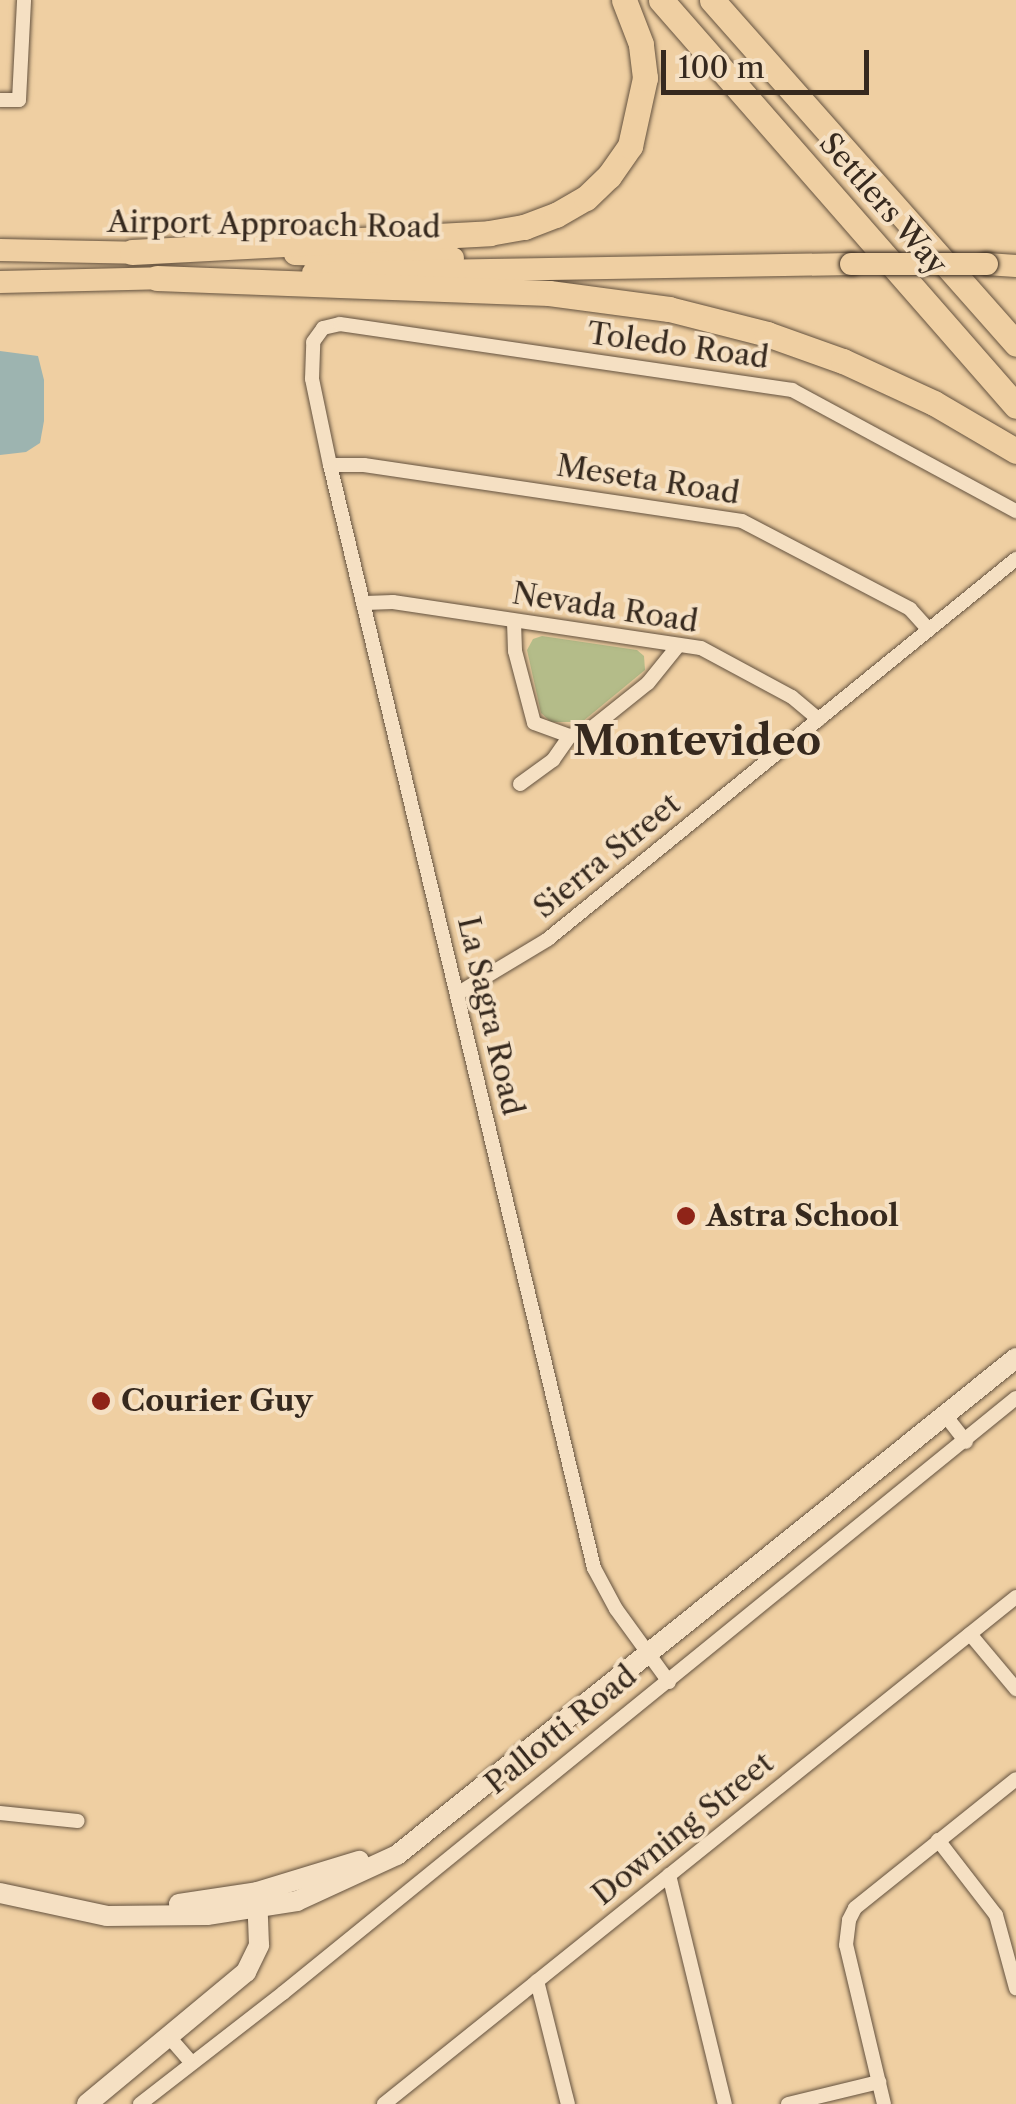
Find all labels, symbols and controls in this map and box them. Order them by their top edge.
scale bar [666,30,874,92]
text: 100 m [678,49,765,86]
street label: Settlers Way [811,125,955,283]
street label: Airport Approach Road [106,204,442,246]
street label: Toledo Road [585,315,771,377]
street label: Meseta Road [554,448,742,512]
street label: Nevada Road [509,576,701,640]
district label: Montevideo [573,717,821,765]
street label: Sierra Street [527,786,687,926]
street label: La Sagra Road [450,913,530,1119]
place label: Astra School [706,1198,899,1234]
marker: Astra School [675,1205,697,1227]
place label: Courier Guy [121,1383,313,1419]
marker: Courier Guy [90,1390,112,1412]
street label: Pallotti Road [478,1658,644,1802]
street label: Downing Street [585,1745,781,1913]

